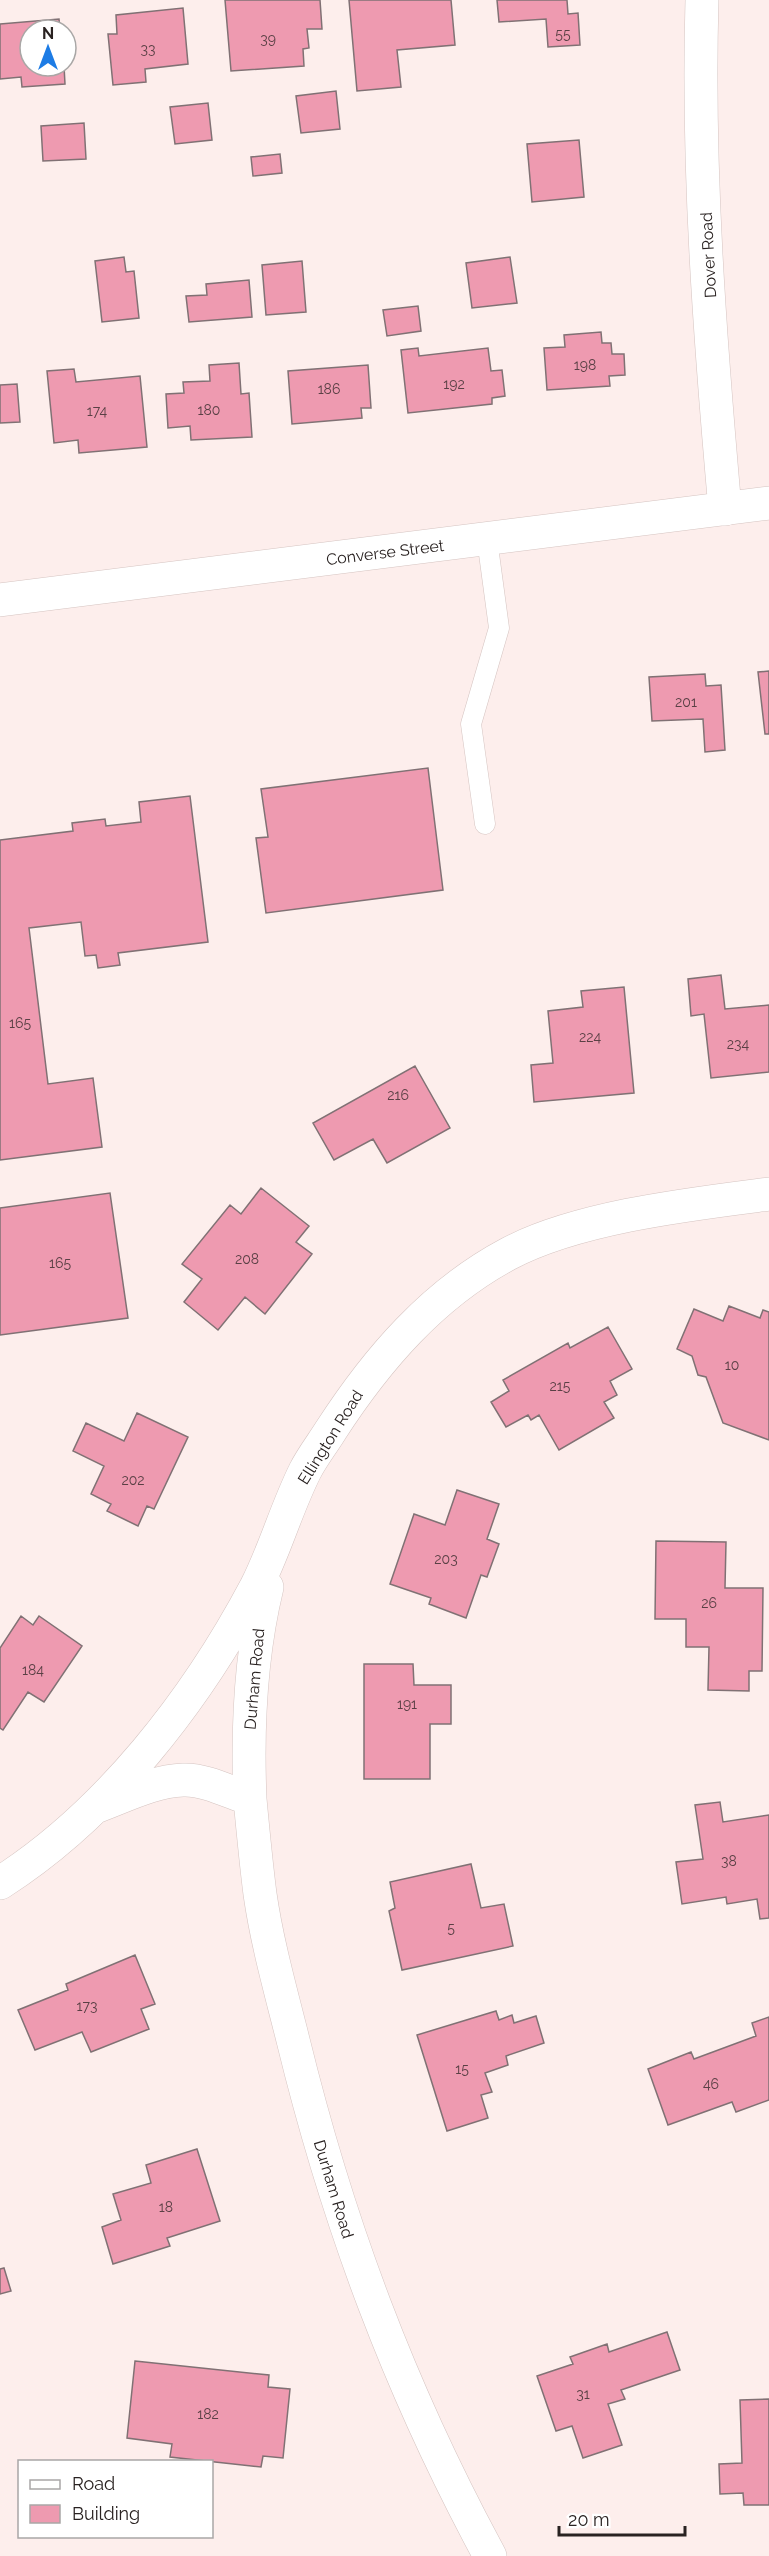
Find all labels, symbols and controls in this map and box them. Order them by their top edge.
north arrow [18,18,78,78]
text: N [42,24,54,43]
house number: 55 [555,26,571,42]
house number: 39 [260,31,276,47]
house number: 33 [141,41,155,57]
street label: Dover Road [697,211,720,298]
house number: 198 [574,357,596,373]
house number: 192 [443,376,465,392]
house number: 186 [318,381,340,397]
house number: 180 [198,402,220,418]
house number: 174 [87,403,108,419]
street label: Converse Street [325,536,446,569]
house number: 201 [675,694,697,710]
house number: 165 [9,1015,31,1031]
house number: 224 [579,1029,601,1045]
house number: 234 [727,1036,750,1052]
house number: 216 [387,1087,409,1103]
house number: 208 [235,1251,259,1267]
house number: 165 [49,1255,71,1271]
house number: 10 [725,1357,739,1373]
house number: 215 [550,1378,571,1394]
street label: Ellington Road [294,1387,367,1488]
house number: 202 [121,1472,145,1488]
house number: 203 [434,1551,458,1567]
house number: 26 [701,1595,717,1611]
street label: Durham Road [241,1627,268,1731]
house number: 184 [22,1662,44,1678]
house number: 191 [397,1696,417,1712]
house number: 38 [721,1853,737,1869]
house number: 5 [447,1920,455,1936]
house number: 173 [77,1998,97,2014]
house number: 15 [455,2061,469,2077]
house number: 46 [703,2076,719,2092]
street label: Durham Road [310,2138,357,2241]
house number: 18 [159,2199,173,2215]
house number: 31 [576,2386,590,2402]
house number: 182 [197,2406,219,2422]
legend [18,2460,213,2538]
text: Road [72,2473,115,2494]
scale bar [559,2499,685,2537]
text: Building [72,2503,140,2524]
text: 20 m [568,2509,610,2530]

